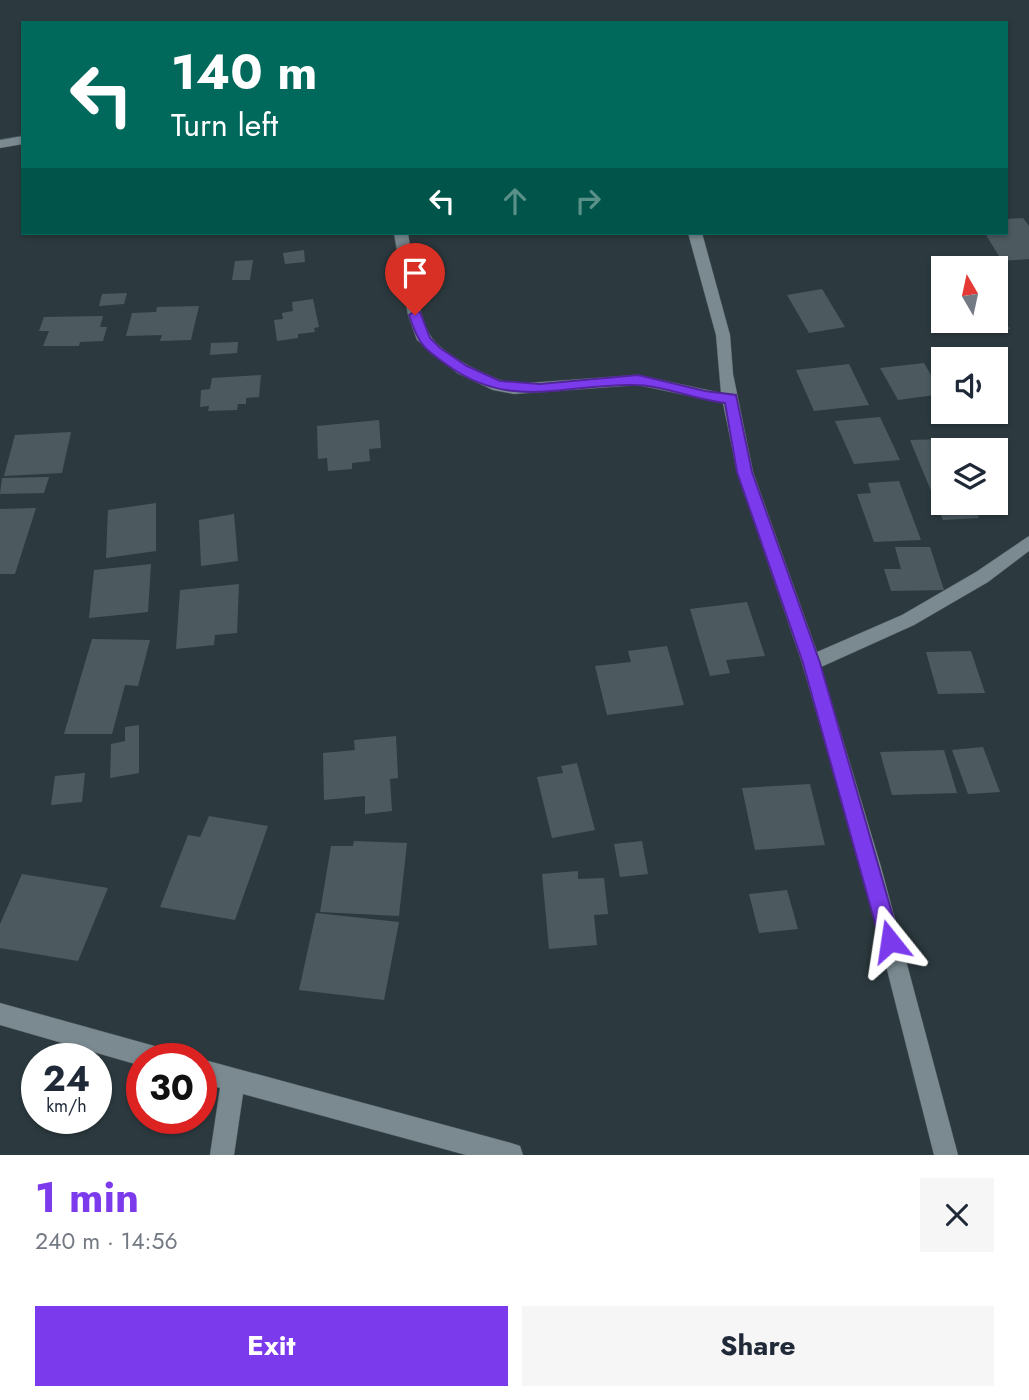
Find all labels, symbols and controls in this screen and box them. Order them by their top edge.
text: 140 m [171,37,317,107]
icon: left [56,49,147,140]
text: Turn left [171,102,278,148]
icon: left [423,182,461,220]
icon: ahead [496,182,534,220]
icon: right [569,182,607,220]
pin [385,243,445,315]
icon: arrive [396,254,434,292]
north arrow [931,256,1008,332]
map controls [931,256,1008,515]
button: sound [931,347,1008,424]
button: layers [931,438,1008,515]
position arrow [853,904,927,978]
speed limit sign: 30 [126,1043,217,1134]
text: 24 [43,1054,90,1104]
text: km/h [46,1093,87,1119]
text: 1 min [35,1167,139,1228]
button: close [920,1178,994,1252]
text: 240 m · 14:56 [35,1224,178,1258]
button: Exit [35,1306,508,1386]
button: Share [522,1306,994,1386]

